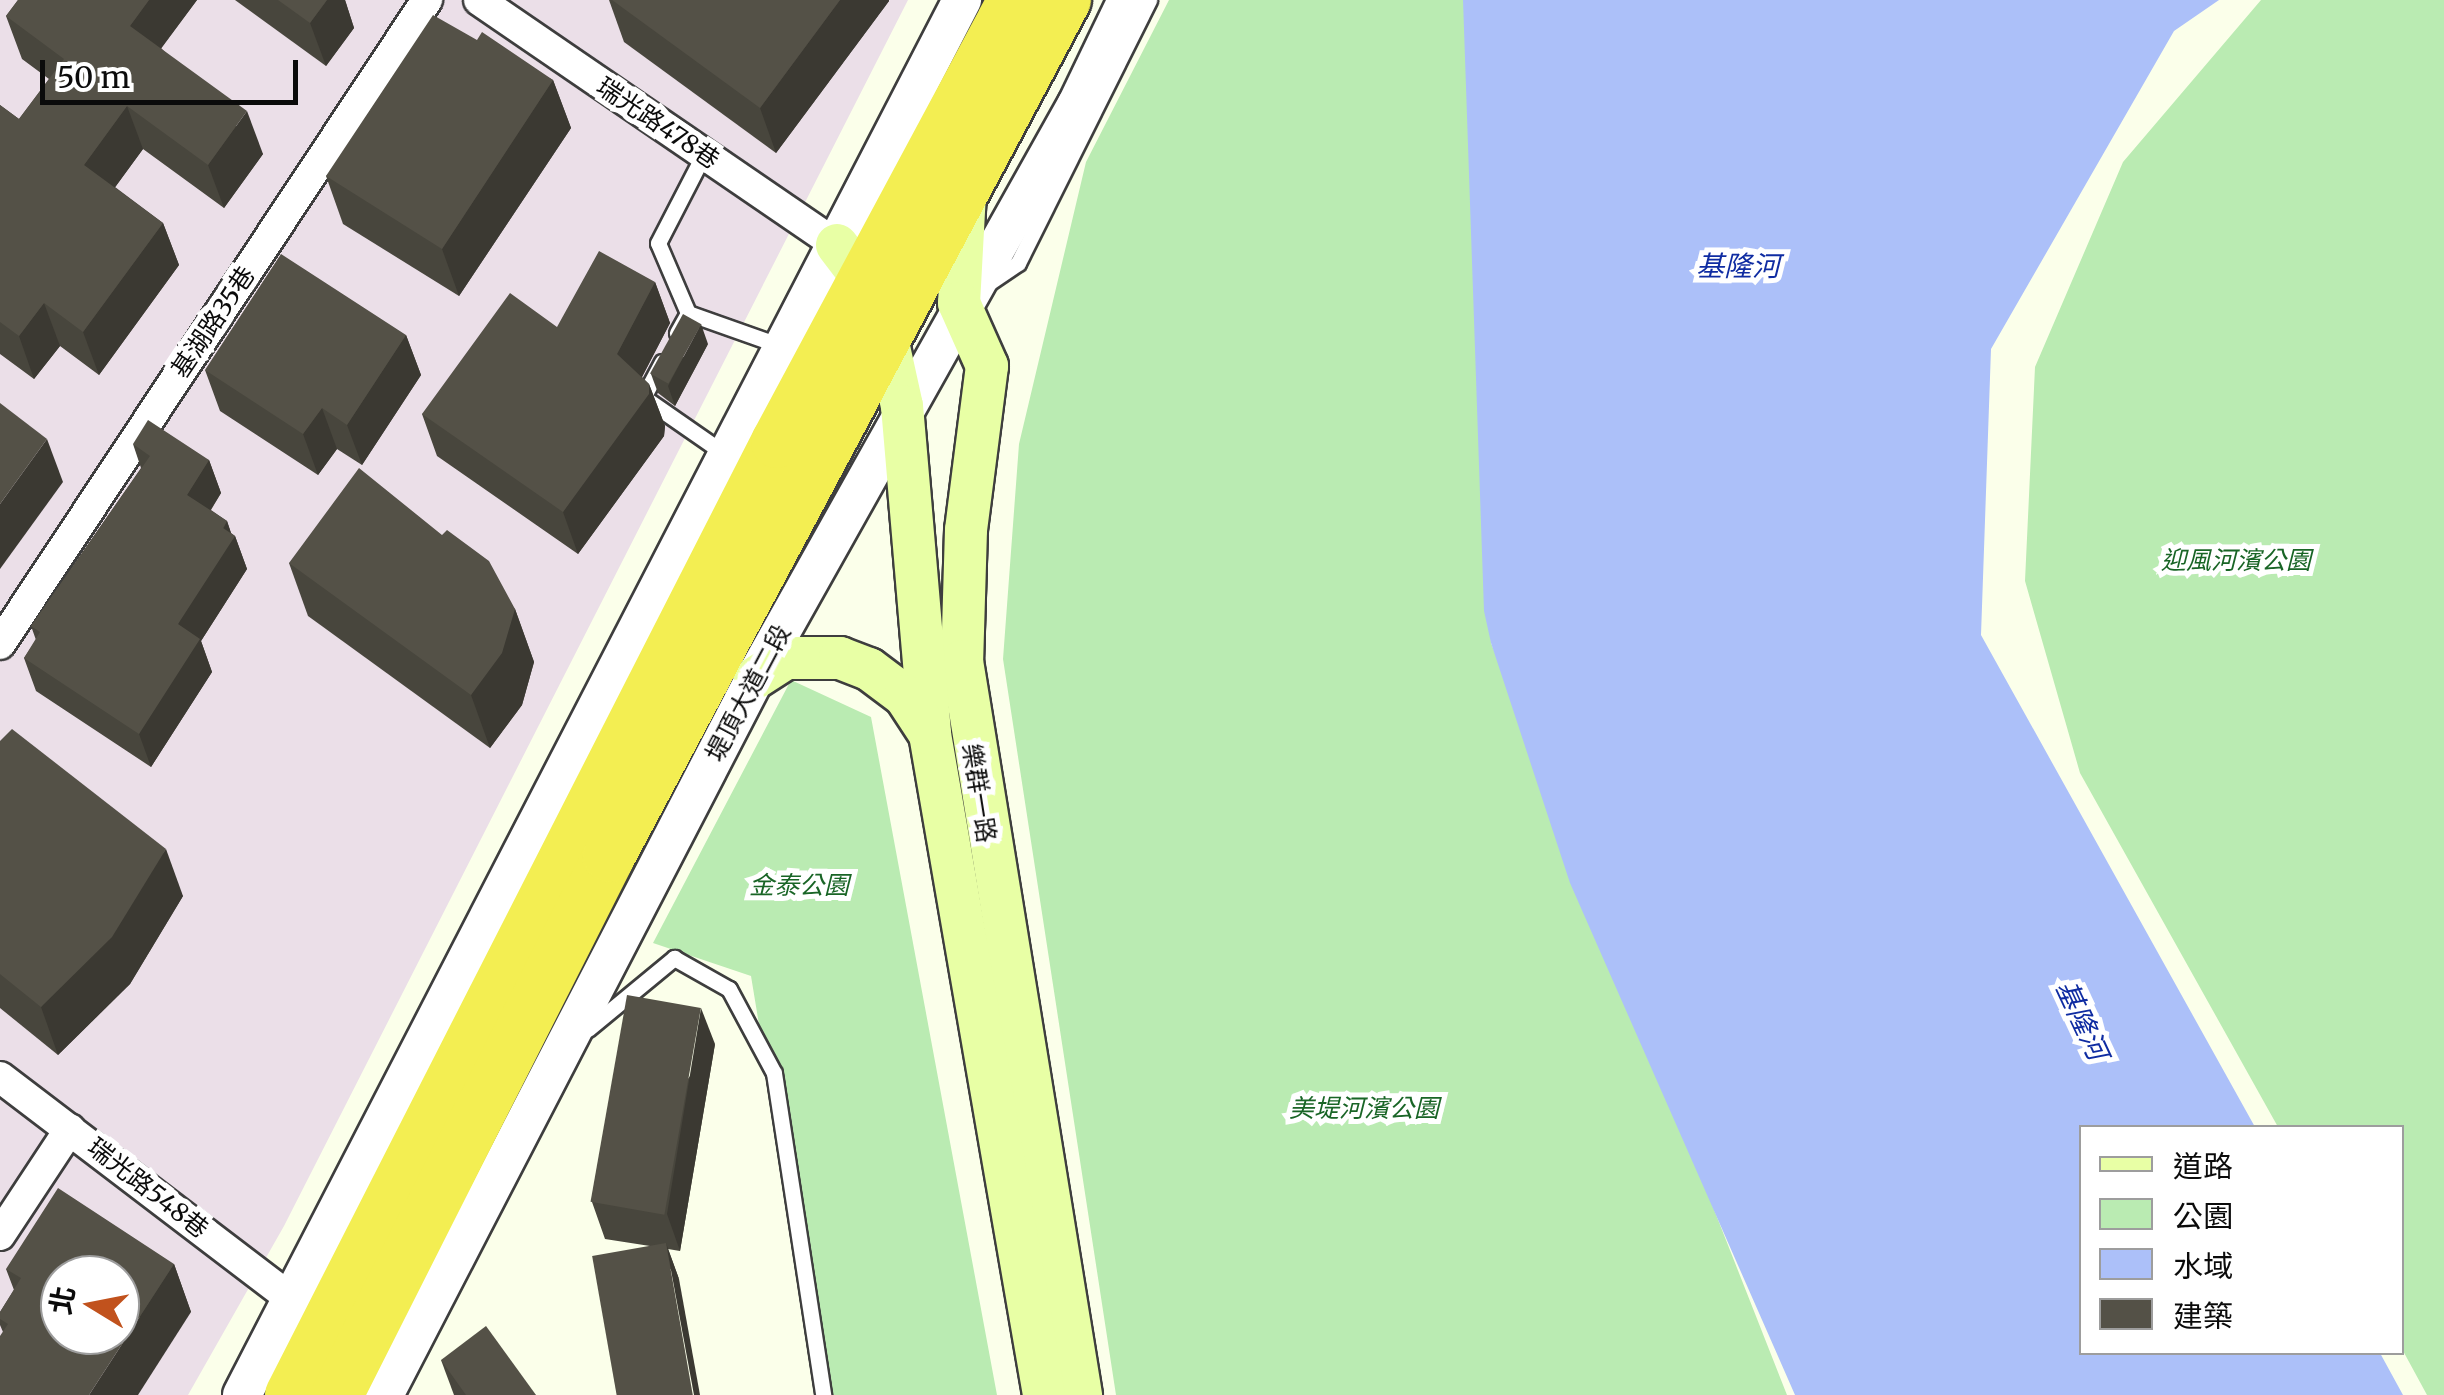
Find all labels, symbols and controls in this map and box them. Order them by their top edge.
scale bar [45,40,302,102]
text: 50 m [57,58,130,96]
street label: 瑞光路478巷 [591,71,725,175]
water label: 基隆河 [1696,249,1780,283]
street label: 基湖路35巷 [165,261,261,383]
park label: 迎風河濱公園 [2161,545,2311,575]
street label: 堤頂大道二段 [700,620,796,766]
street label: 樂群一路 [956,741,1002,845]
park label: 金泰公園 [749,870,849,900]
water label: 基隆河 [2049,975,2115,1065]
park label: 美堤河濱公園 [1289,1093,1439,1123]
legend [2079,1125,2404,1355]
street label: 瑞光路548巷 [82,1132,214,1244]
text: 道路 [2173,1147,2233,1185]
text: 公園 [2173,1197,2233,1235]
text: 水域 [2173,1247,2233,1285]
north arrow [40,1255,140,1355]
text: 北 [42,1283,83,1317]
text: 建築 [2173,1297,2233,1335]

